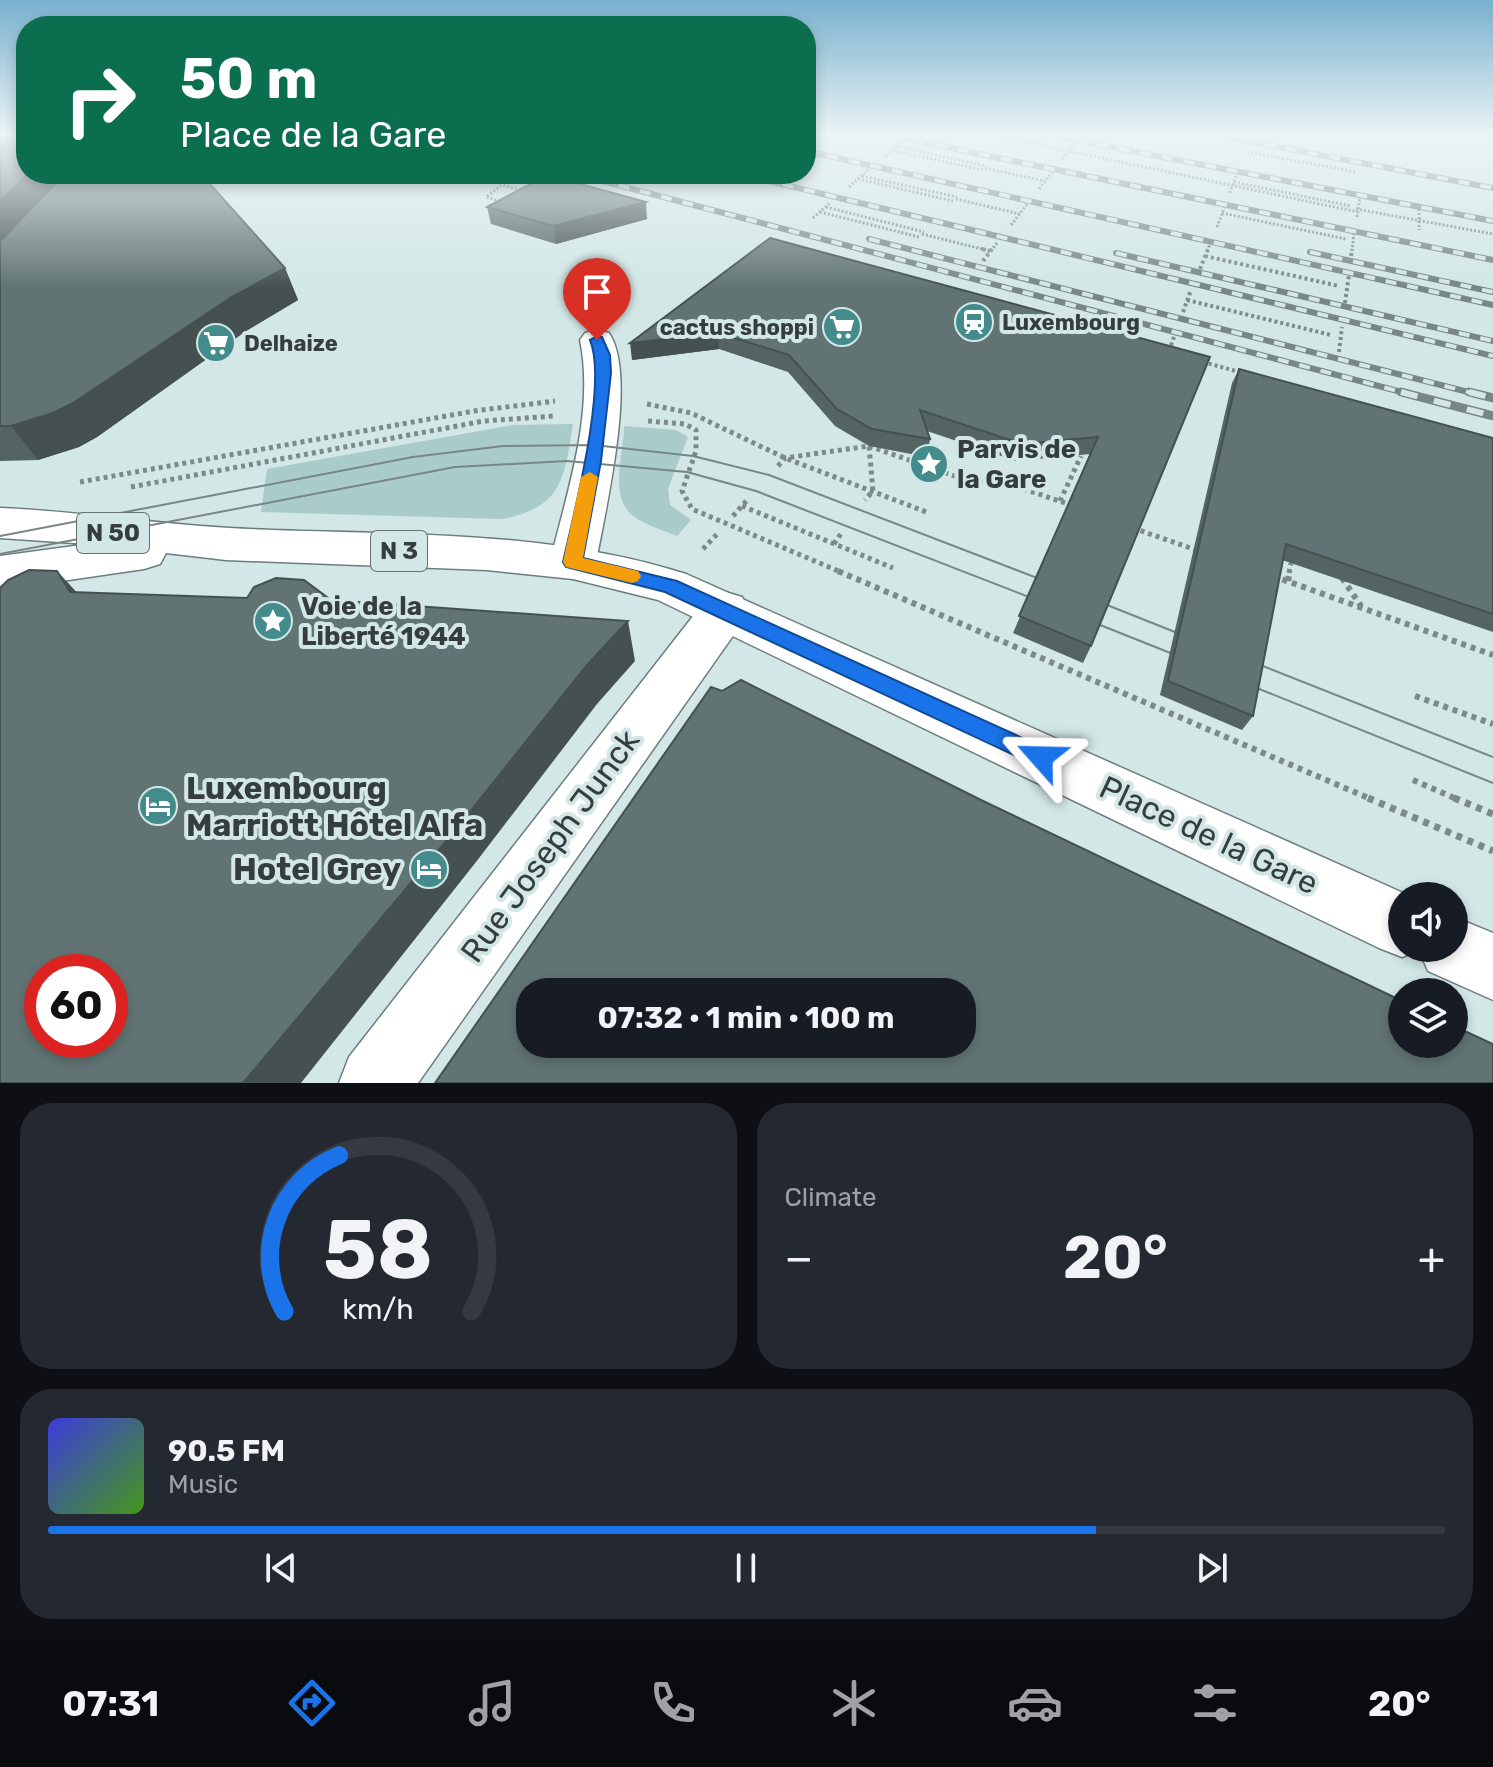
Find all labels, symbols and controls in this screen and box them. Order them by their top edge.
text: 50 m [180,46,317,112]
icon: right [48,48,152,152]
text: Place de la Gare [180,113,446,156]
pin [563,258,631,340]
icon: arrive [575,270,619,314]
station icon: Luxembourg [953,301,995,343]
supermarket icon: cactus shoppi [821,306,863,348]
place label: Luxembourg [1002,309,1140,336]
place label: cactus shoppi [660,314,814,341]
supermarket icon: Delhaize [195,322,237,364]
place label: Delhaize [244,330,338,357]
place label: Parvis de la Gare [957,434,1076,495]
place icon: Parvis de la Gare [908,443,950,485]
road number: N 50 [77,513,149,553]
road number: N 3 [371,531,427,571]
place label: Voie de la Liberté 1944 [301,591,466,652]
place icon: Voie de la Liberté 1944 [252,600,294,642]
position arrow [999,715,1083,799]
street label: Rue Joseph Junck [453,722,647,970]
street label: Place de la Gare [1094,768,1324,902]
place label: Luxembourg Marriott Hôtel Alfa [186,769,483,844]
hotel icon: Luxembourg Marriott Hôtel Alfa [137,785,179,827]
hotel icon: Hotel Grey [408,848,450,890]
place label: Hotel Grey [233,850,401,888]
map controls [1388,882,1468,1058]
button: sound [1388,882,1468,962]
speed limit sign: 60 [24,954,128,1058]
button: layers [1388,978,1468,1058]
text: 07:32 · 1 min · 100 m [597,1000,895,1036]
text: Climate [785,1182,877,1213]
text: 58 [323,1200,433,1299]
text: 20° [1063,1222,1168,1293]
text: − [785,1232,813,1284]
text: + [1418,1232,1445,1284]
text: km/h [343,1292,414,1326]
text: 90.5 FM [168,1433,285,1469]
text: Music [168,1469,238,1500]
icon: previous [259,1546,303,1590]
icon: pause [724,1546,768,1590]
icon: next [1190,1546,1234,1590]
icon: directions [284,1675,340,1731]
icon: music [464,1675,520,1731]
icon: phone [645,1675,701,1731]
icon: climate [826,1675,882,1731]
icon: car [1007,1675,1063,1731]
icon: filters [1187,1675,1243,1731]
text: 07:31 [62,1682,159,1725]
text: 20° [1368,1682,1431,1725]

